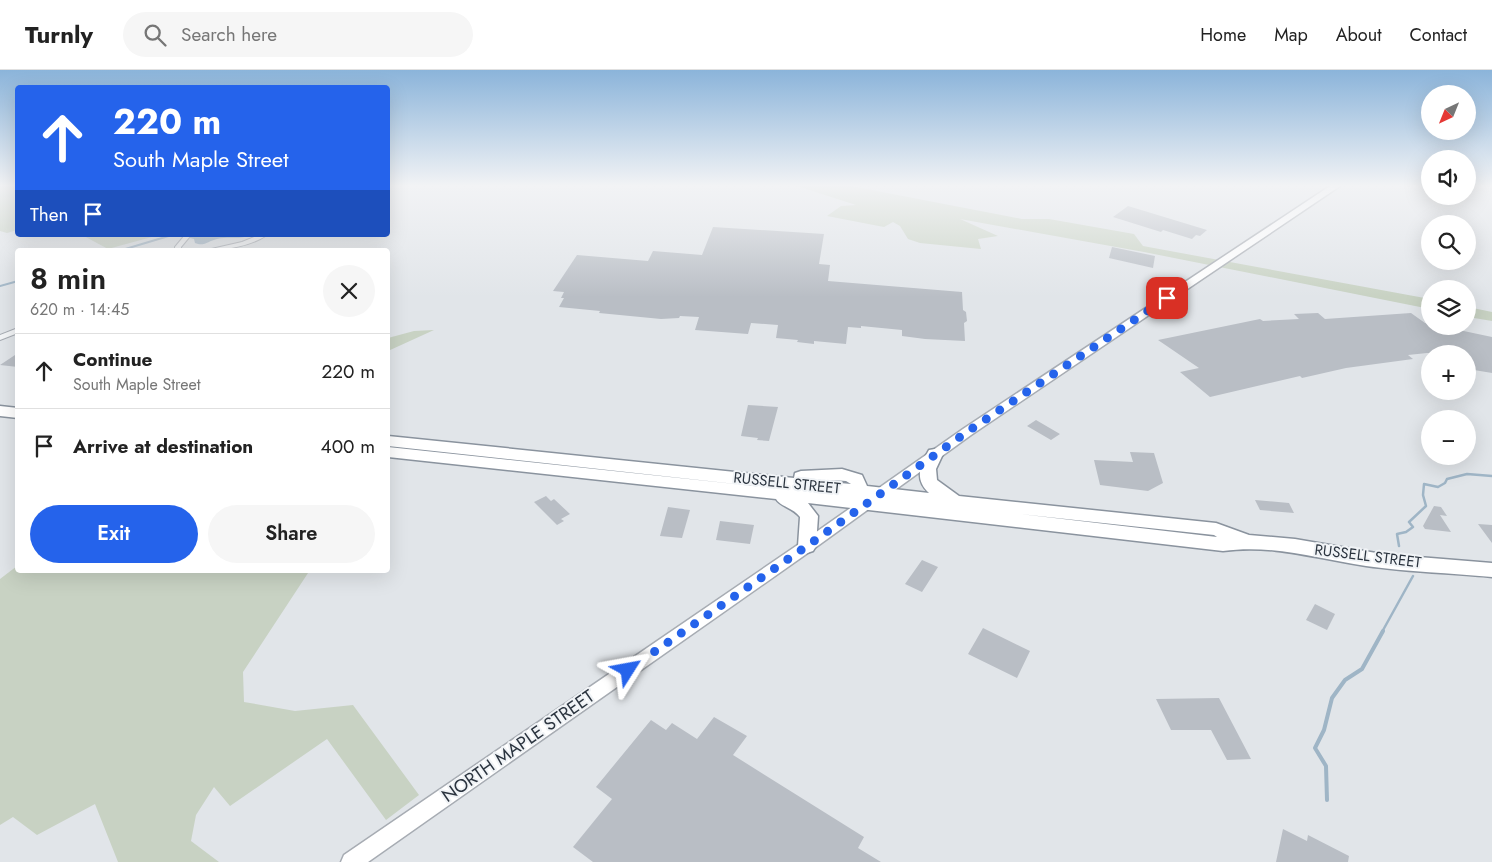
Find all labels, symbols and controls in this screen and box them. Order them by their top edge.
search box [123,12,473,57]
text: Turnly [25,17,93,52]
icon: search [141,21,169,49]
text: Search here [181,21,277,48]
text: Home [1200,22,1246,48]
text: Map [1274,22,1308,48]
text: About [1336,22,1381,48]
text: Contact [1409,22,1467,48]
north arrow [1421,85,1476,140]
map controls [1421,85,1476,465]
text: 220 m [113,97,221,147]
icon: ahead [30,105,95,170]
text: South Maple Street [113,143,288,175]
button: sound [1421,150,1476,205]
icon: arrive [79,200,107,228]
text: Then [30,201,69,228]
button: search [1421,215,1476,270]
text: 8 min [30,257,106,300]
button: close [323,265,375,317]
pin [1146,277,1188,319]
button: layers [1421,280,1476,335]
icon: arrive [1153,284,1181,312]
text: 620 m · 14:45 [30,298,129,321]
button: + [1421,345,1476,400]
text: Continue [73,346,152,373]
icon: ahead [30,357,58,385]
text: 220 m [321,358,375,385]
text: South Maple Street [73,373,201,396]
button: − [1421,410,1476,465]
icon: arrive [30,432,58,460]
text: Arrive at destination [73,433,253,460]
text: 400 m [321,433,375,460]
street label: RUSSELL STREET [732,466,842,500]
button: Exit [30,505,198,563]
button: Share [208,505,375,563]
street label: RUSSELL STREET [1313,539,1423,573]
position arrow [601,643,653,695]
street label: NORTH MAPLE STREET [436,683,600,809]

